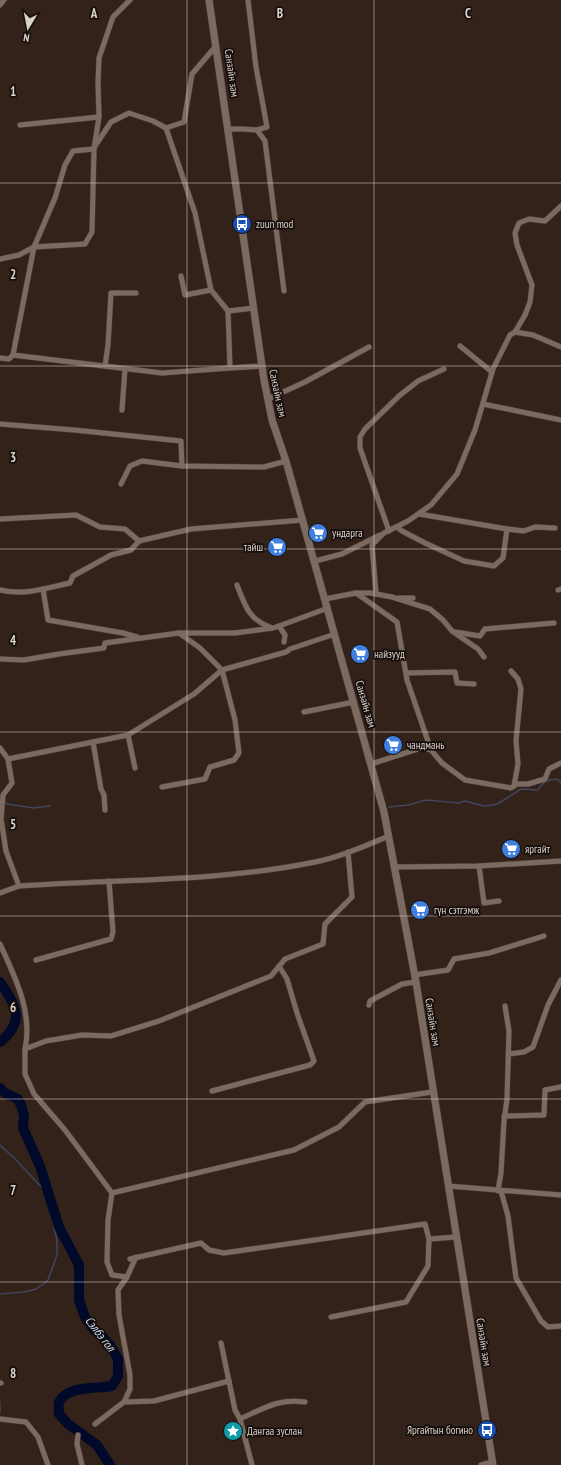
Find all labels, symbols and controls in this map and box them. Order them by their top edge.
text: A [90,5,98,22]
text: B [277,5,283,22]
text: C [465,5,471,22]
north arrow [8,8,48,48]
text: N [22,30,30,45]
street label: Санзайн зам [222,48,242,98]
text: 1 [10,83,16,100]
bus stop icon: zuun mod [231,213,253,235]
place label: zuun mod [256,217,294,231]
text: 2 [10,266,16,283]
street label: Санзайн зам [266,368,290,418]
text: 3 [10,449,16,466]
supermarket icon: ундарга [307,522,329,544]
place label: ундарга [332,526,363,540]
supermarket icon: тайш [266,536,288,558]
place label: тайш [244,540,263,554]
text: 4 [10,632,17,649]
supermarket icon: найзууд [349,643,371,665]
place label: найзууд [374,647,405,661]
street label: Санзайн зам [353,679,379,729]
supermarket icon: чандмань [382,734,404,756]
place label: чандмань [407,738,444,752]
text: 5 [10,816,16,833]
supermarket icon: яргайт [500,838,522,860]
place label: яргайт [525,842,551,856]
supermarket icon: гүн сэтгэмж [409,899,431,921]
place label: гүн сэтгэмж [434,903,479,917]
street label: Санзайн зам [422,997,444,1047]
text: 6 [10,999,16,1016]
text: 7 [10,1182,16,1199]
water label: Сэлбэ гол [82,1313,119,1355]
street label: Санзайн зам [473,1317,495,1367]
text: 8 [10,1365,16,1382]
bus stop icon: Яргайтын богино [476,1419,498,1441]
place icon: Дангаа зуслан [222,1420,244,1442]
place label: Яргайтын богино [407,1423,473,1437]
place label: Дангаа зуслан [247,1424,302,1438]

